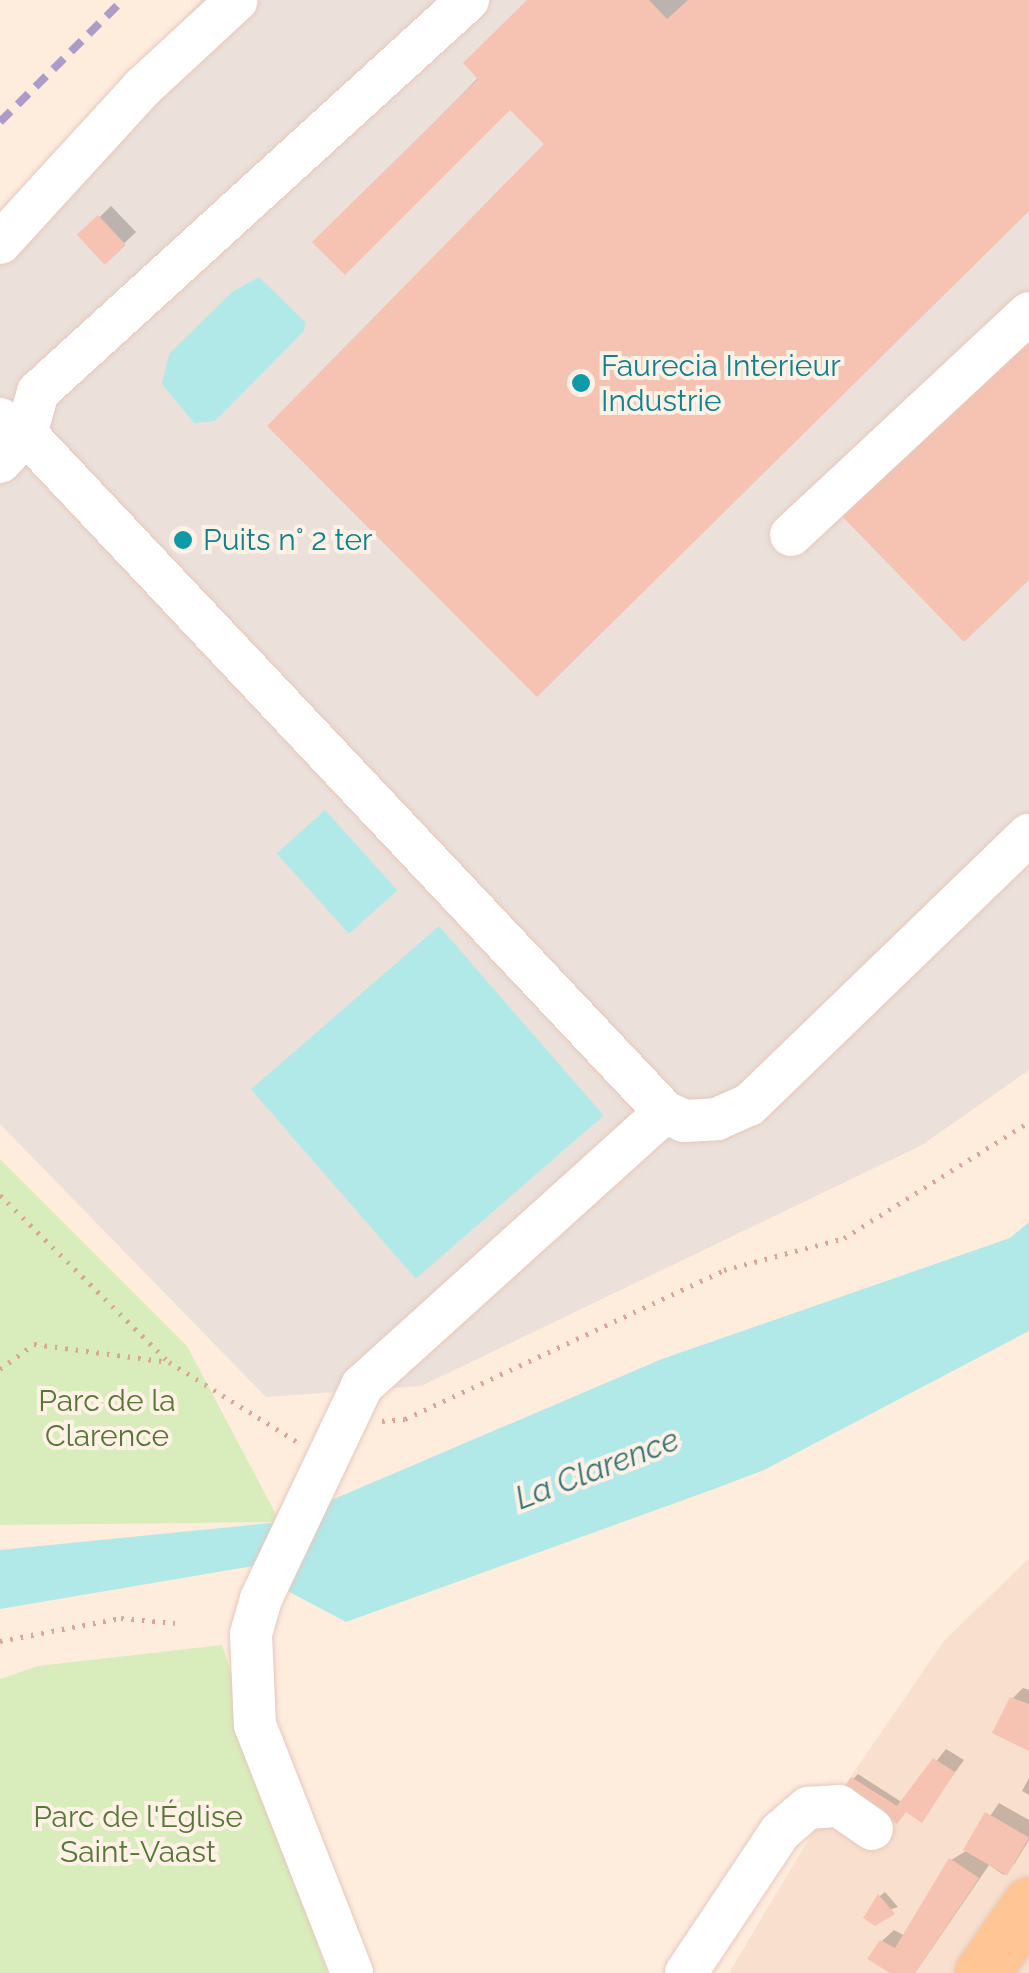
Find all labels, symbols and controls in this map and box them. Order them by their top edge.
place label: Faurecia Interieur Industrie [601,348,841,418]
marker: Faurecia Interieur Industrie [570,372,592,394]
place label: Puits n° 2 ter [203,522,373,558]
marker: Puits n° 2 ter [172,529,194,551]
park label: Parc de la Clarence [38,1383,176,1454]
water label: La Clarence [510,1420,684,1518]
park label: Parc de l'Église Saint-Vaast [33,1799,243,1870]

